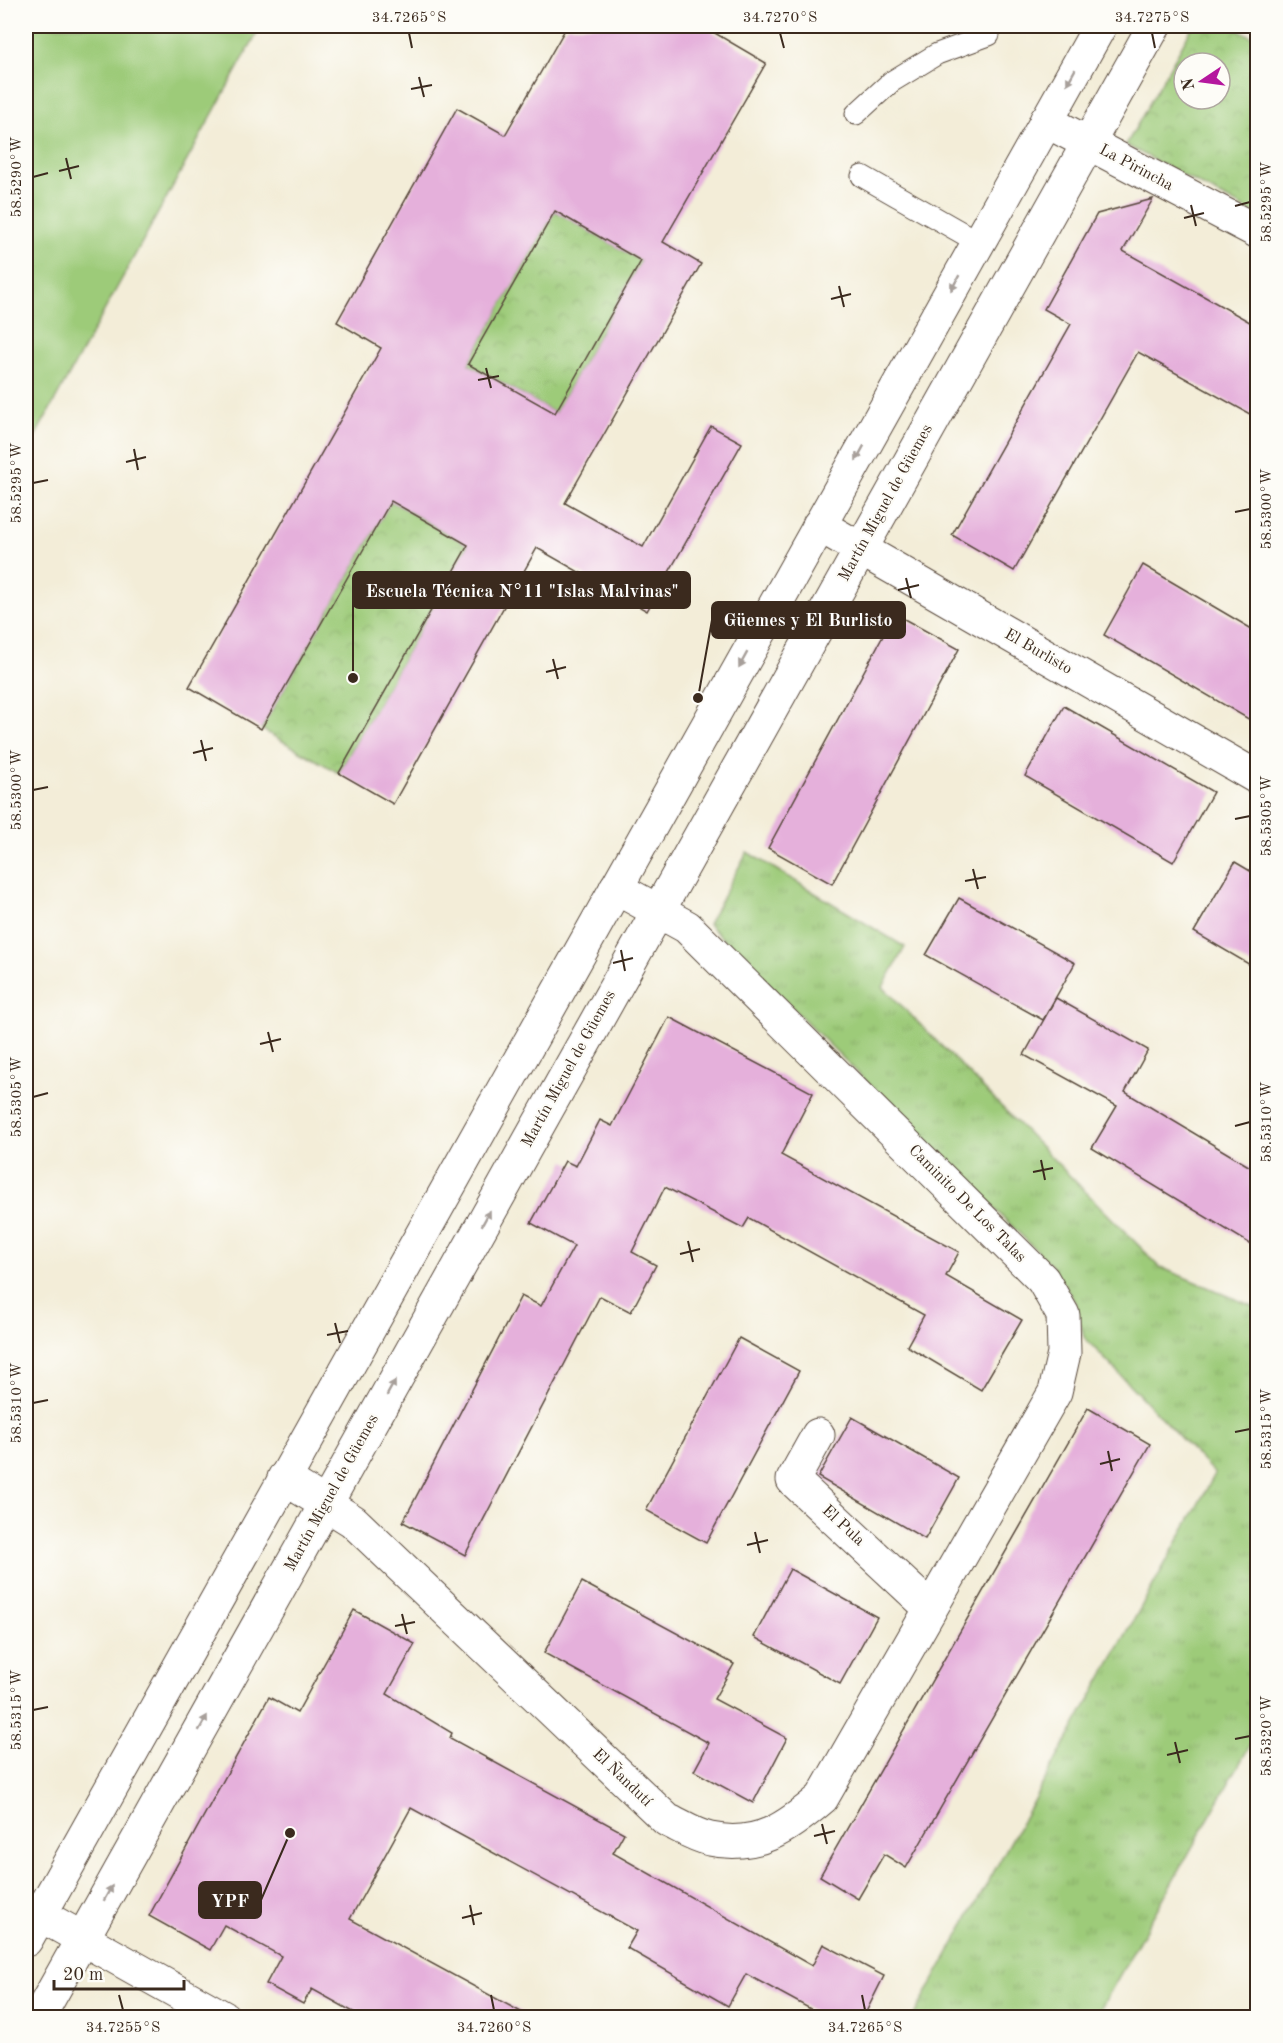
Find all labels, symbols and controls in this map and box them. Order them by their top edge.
text: 34.7265°S [372,11,446,26]
text: 34.7270°S [743,11,817,26]
text: 34.7275°S [1115,11,1189,26]
north arrow [1172,51,1232,111]
one-way arrow [1066,68,1076,85]
text: N [1180,75,1199,92]
text: 58.5290°W [10,136,25,218]
street label: La Pirincha [1096,142,1176,194]
text: 58.5295°W [1260,161,1275,243]
one-way arrow [950,275,960,292]
street label: Martín Miguel de Güemes [836,422,936,584]
text: 58.5295°W [10,442,25,524]
one-way arrow [855,445,865,462]
text: 58.5300°W [1260,468,1275,550]
callout: Escuela Técnica N°11 "Islas Malvinas" [353,572,690,608]
text: Escuela Técnica N°11 "Islas Malvinas" [365,583,679,601]
callout: Güemes y El Burlisto [712,602,905,638]
text: Güemes y El Burlisto [723,612,893,630]
street label: El Burlisto [1001,626,1075,678]
one-way arrow [738,652,748,669]
text: 58.5300°W [10,749,25,831]
text: 58.5305°W [1260,775,1275,857]
street label: Martín Miguel de Güemes [519,988,619,1150]
text: 58.5305°W [10,1056,25,1138]
text: 58.5310°W [1260,1081,1275,1163]
street label: Caminito De Los Talas [905,1142,1029,1266]
one-way arrow [481,1209,491,1226]
text: 58.5310°W [10,1362,25,1444]
one-way arrow [386,1379,396,1396]
text: 58.5315°W [1260,1388,1275,1470]
street label: Martín Miguel de Güemes [282,1412,382,1574]
street label: El Pula [819,1503,867,1549]
text: 58.5315°W [10,1669,25,1751]
text: 58.5320°W [1260,1695,1275,1777]
one-way arrow [198,1714,208,1731]
street label: El Ñandutí [589,1742,659,1810]
callout: YPF [199,1882,261,1918]
one-way arrow [102,1885,113,1901]
text: YPF [211,1893,249,1911]
scale bar [54,1953,184,1991]
text: 20 m [63,1966,103,1984]
text: 34.7255°S [86,2021,160,2036]
text: 34.7260°S [457,2021,531,2036]
text: 34.7265°S [828,2021,902,2036]

